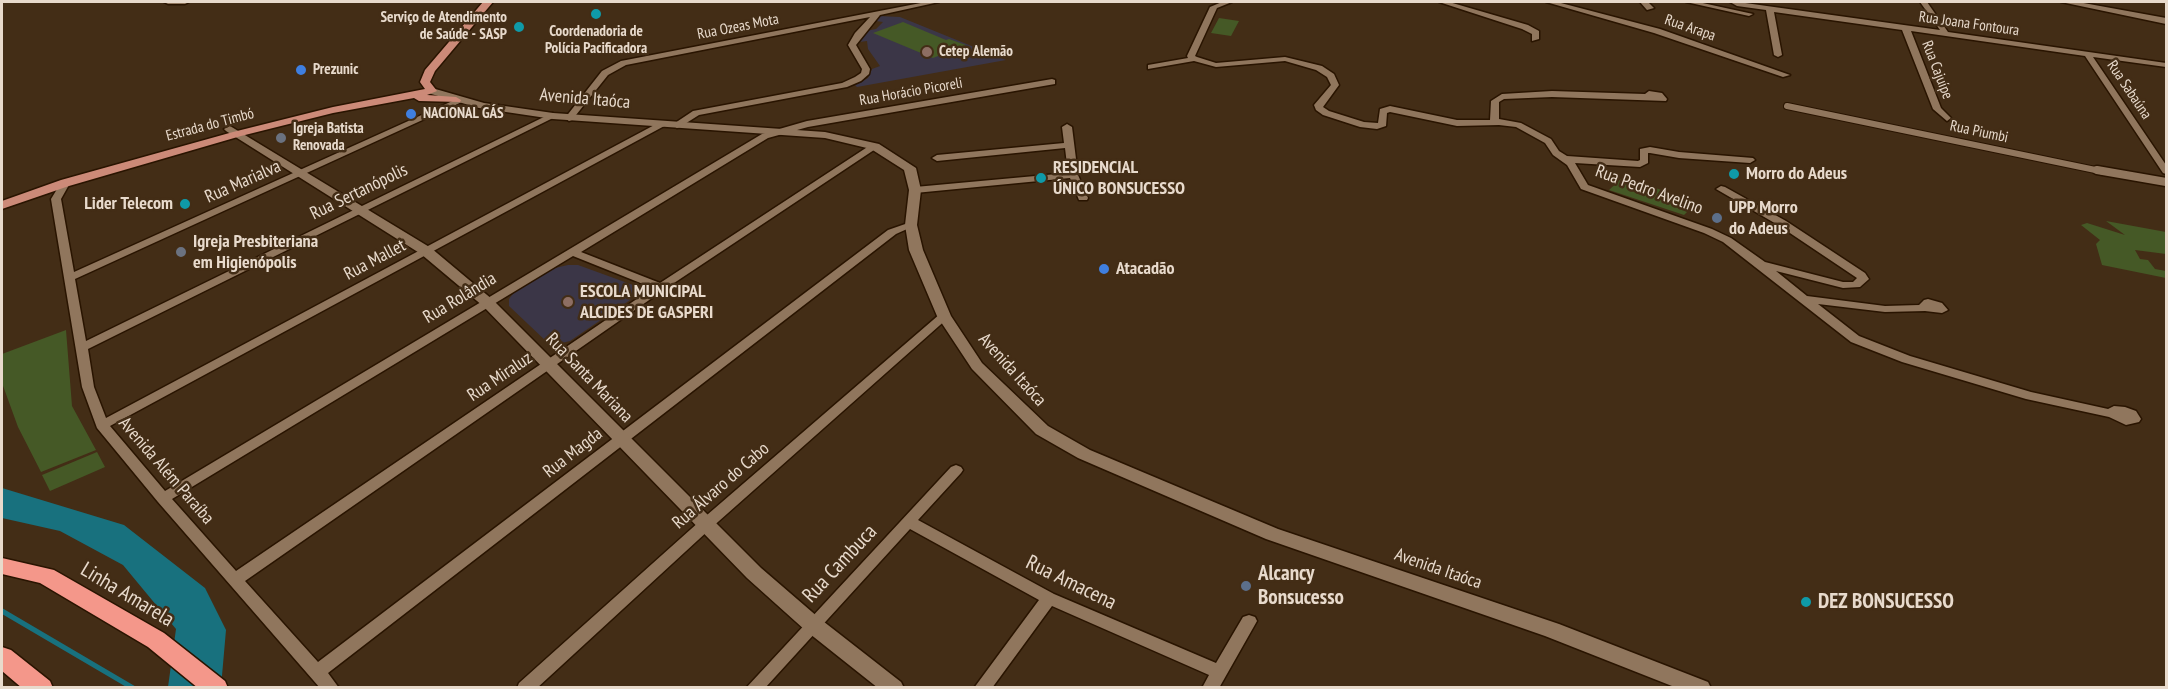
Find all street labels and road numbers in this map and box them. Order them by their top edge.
street label: Rua Joana Fontoura [1918,8,2020,40]
street label: Rua Ozeas Mota [696,10,780,44]
street label: Rua Arapa [1662,11,1718,45]
street label: Rua Cajuípe [1918,38,1956,102]
street label: Rua Sabaúna [2103,57,2155,123]
street label: Rua Horácio Picoreli [858,74,964,110]
street label: Avenida Itaóca [539,84,631,114]
street label: Estrada do Timbó [164,105,256,145]
street label: Rua Piumbi [1948,117,2010,147]
street label: Rua Marialva [202,156,284,208]
street label: Rua Sertanópolis [307,159,411,225]
street label: Rua Pedro Avelino [1592,161,1706,219]
street label: Rua Mallet [340,235,410,285]
street label: Rua Rolândia [420,268,500,328]
street label: Rua Santa Mariana [541,329,637,427]
street label: Avenida Itaóca [974,329,1050,411]
street label: Rua Miraluz [464,348,536,406]
street label: Avenida Além Paraíba [114,413,218,529]
street label: Rua Magda [539,423,607,483]
street label: Rua Álvaro do Cabo [668,438,774,534]
street label: Rua Cambuca [798,520,882,608]
street label: Avenida Itaóca [1392,544,1484,594]
street label: Rua Amacena [1022,550,1120,616]
street label: Linha Amarela [76,557,178,633]

